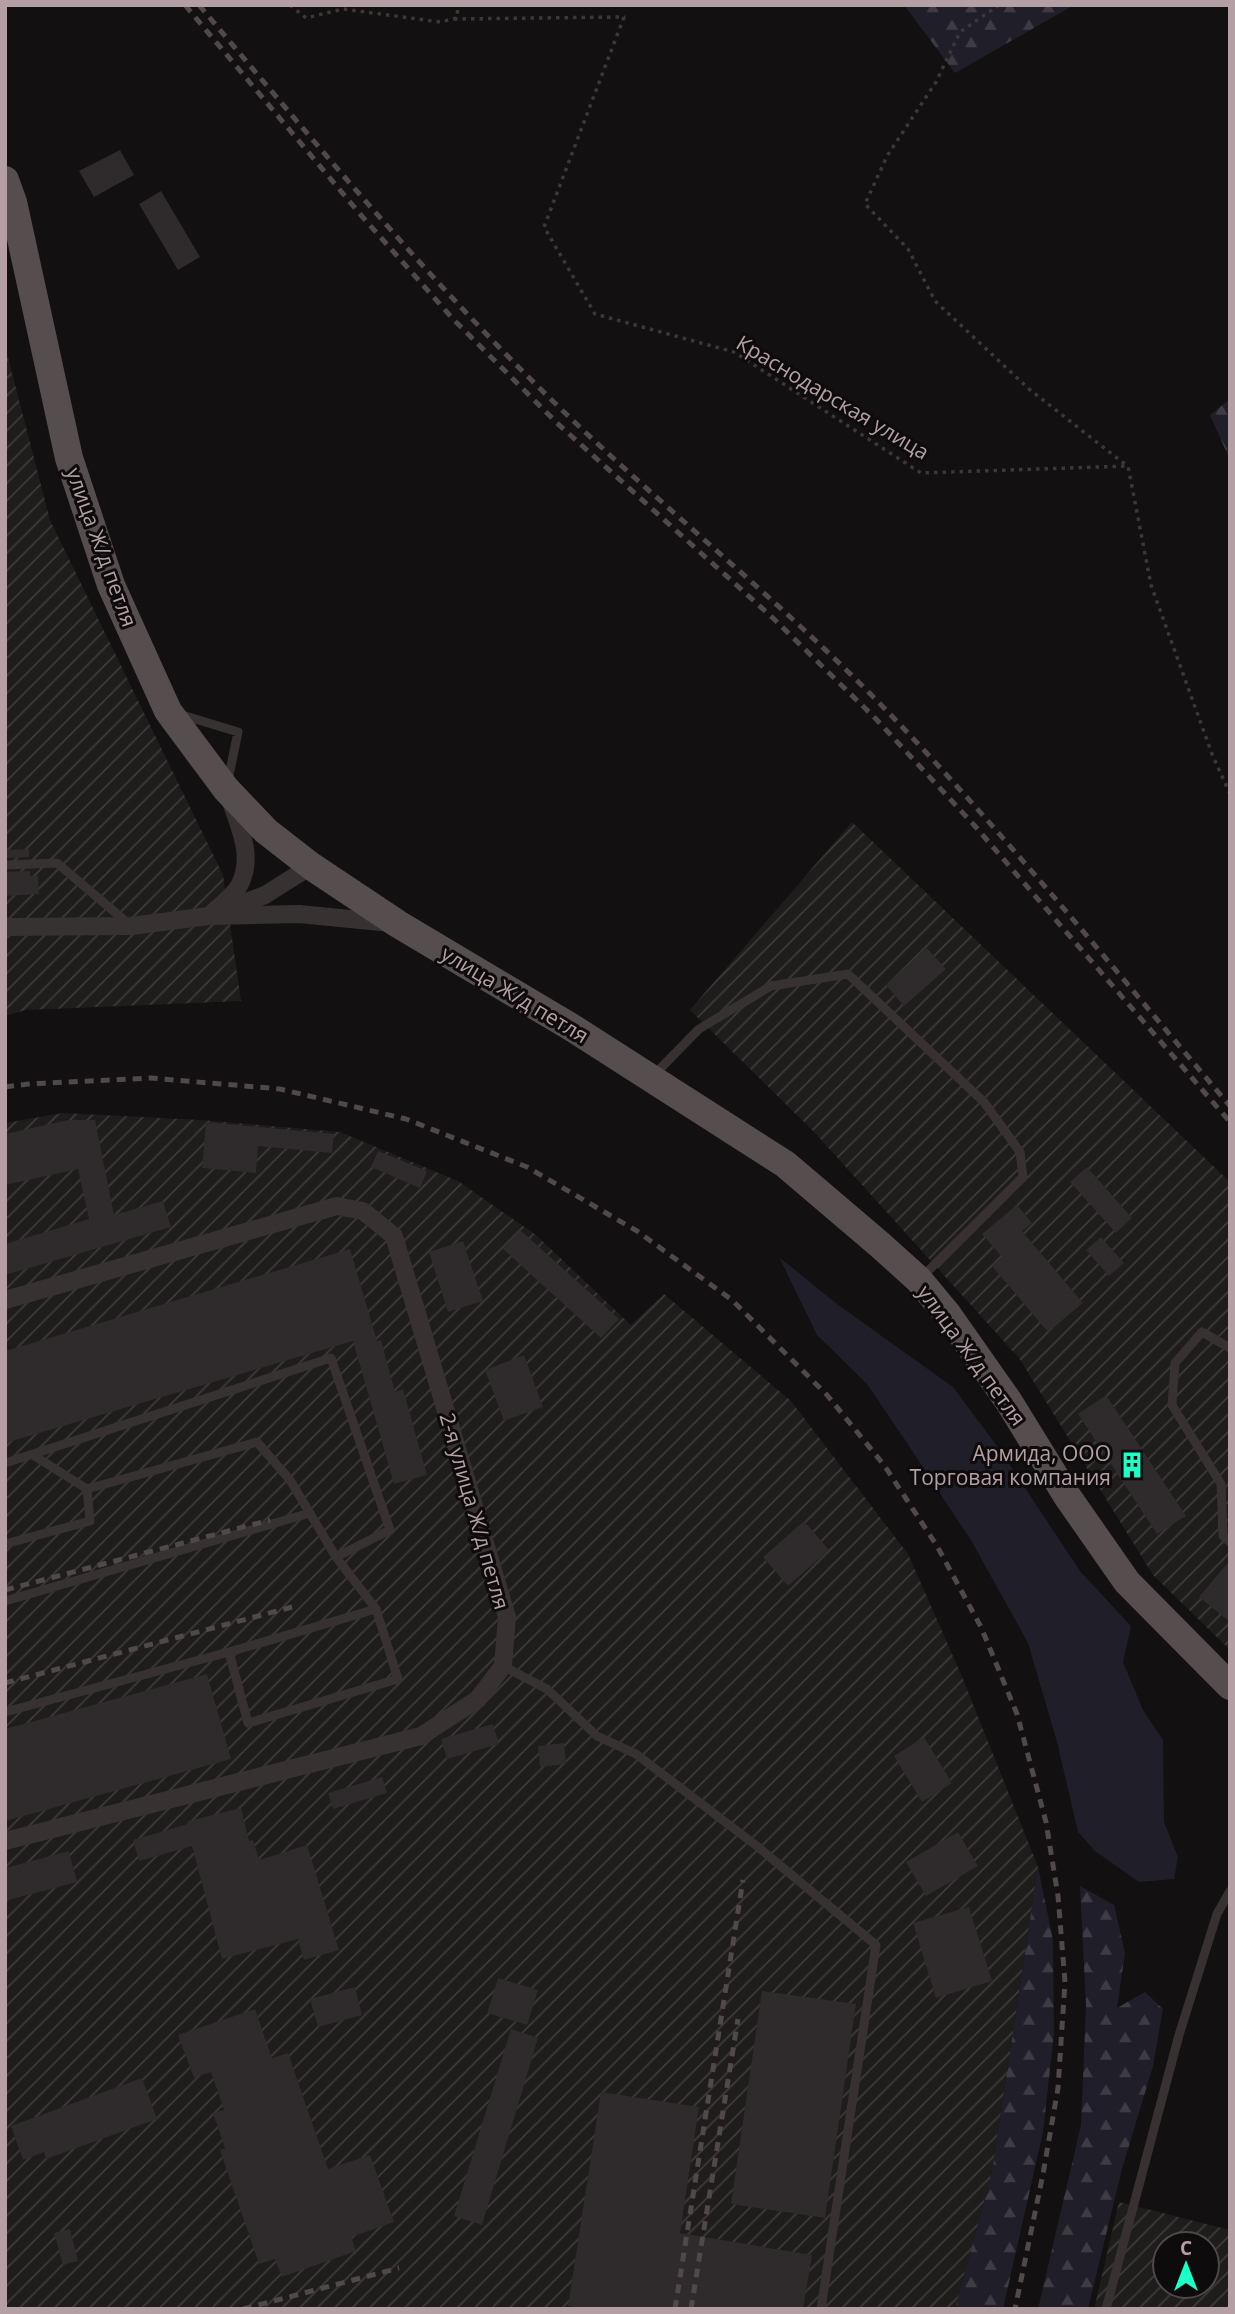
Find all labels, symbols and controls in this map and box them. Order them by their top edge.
street label: Краснодарская улица [731,328,935,466]
street label: улица Ж/д петля [60,464,144,630]
street label: улица Ж/д петля [436,939,594,1049]
street label: улица Ж/д петля [911,1279,1033,1431]
street label: 2-я улица Ж/д петля [434,1409,516,1613]
place label: Армида, ООО Торговая компания [910,1439,1111,1491]
building icon: Армида, ООО Торговая компания [1117,1450,1147,1480]
north arrow [1151,2230,1221,2300]
text: С [1180,2235,1192,2261]

